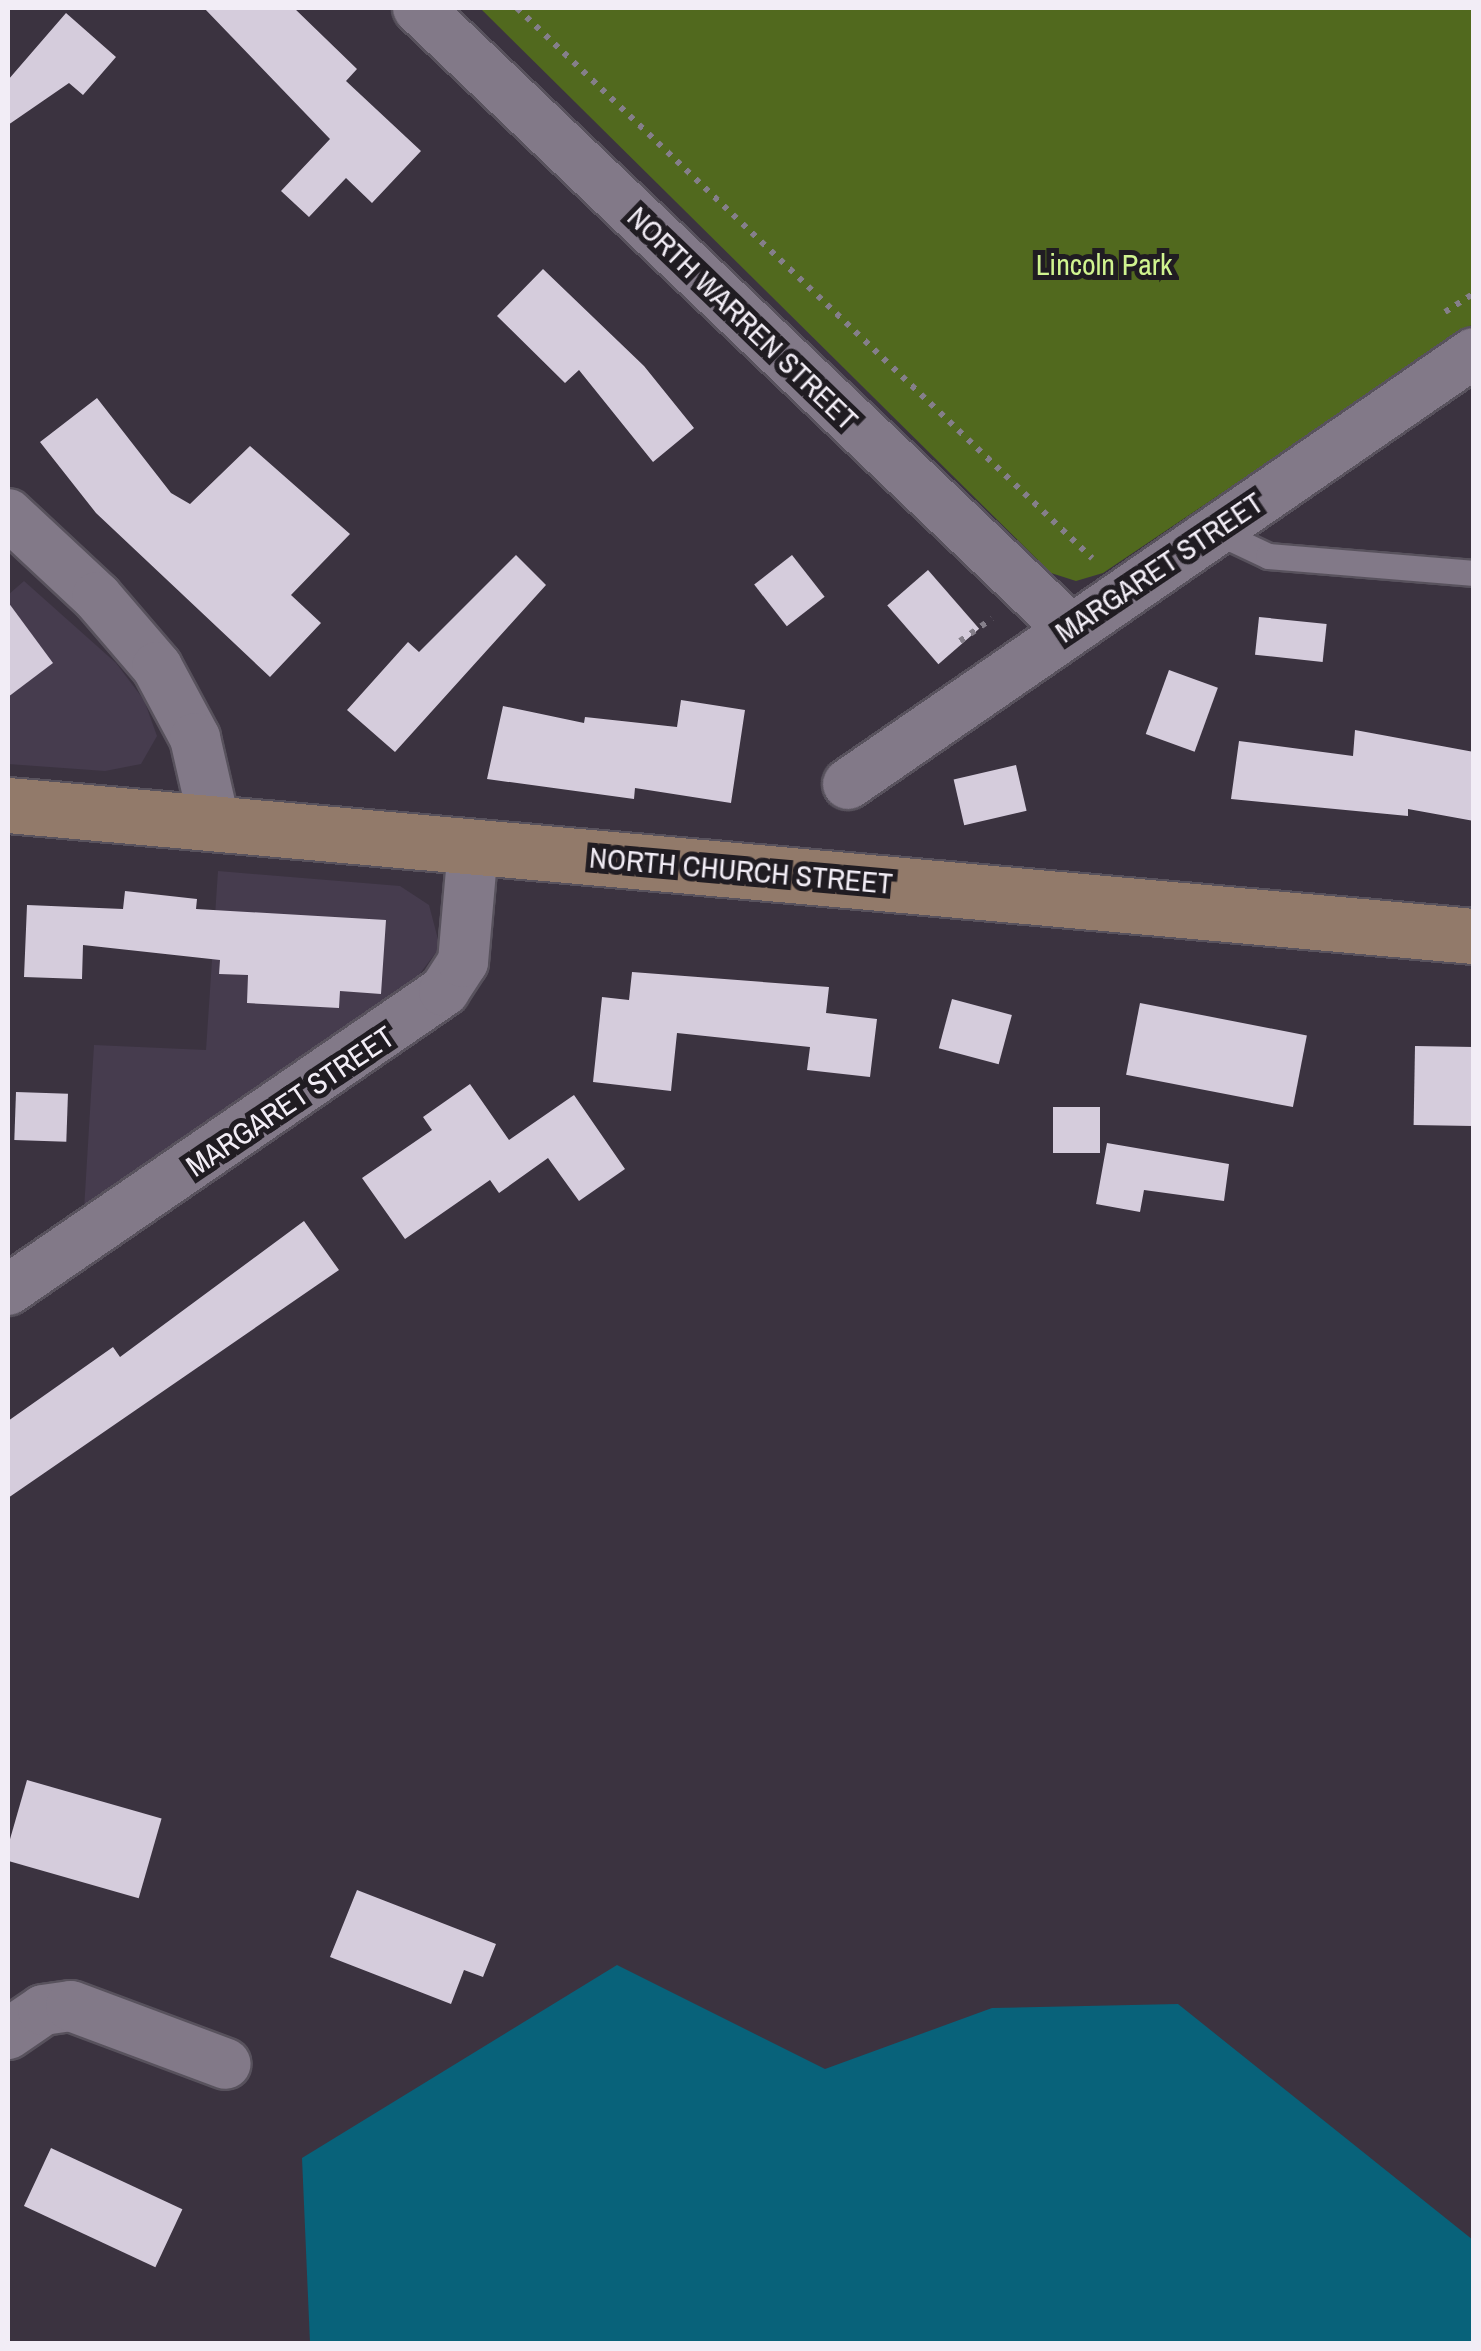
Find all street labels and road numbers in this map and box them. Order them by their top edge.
street label: NORTH WARREN STREET [620,199,866,437]
street label: MARGARET STREET [1048,484,1270,650]
street label: NORTH CHURCH STREET [588,839,894,901]
street label: MARGARET STREET [179,1018,401,1184]

